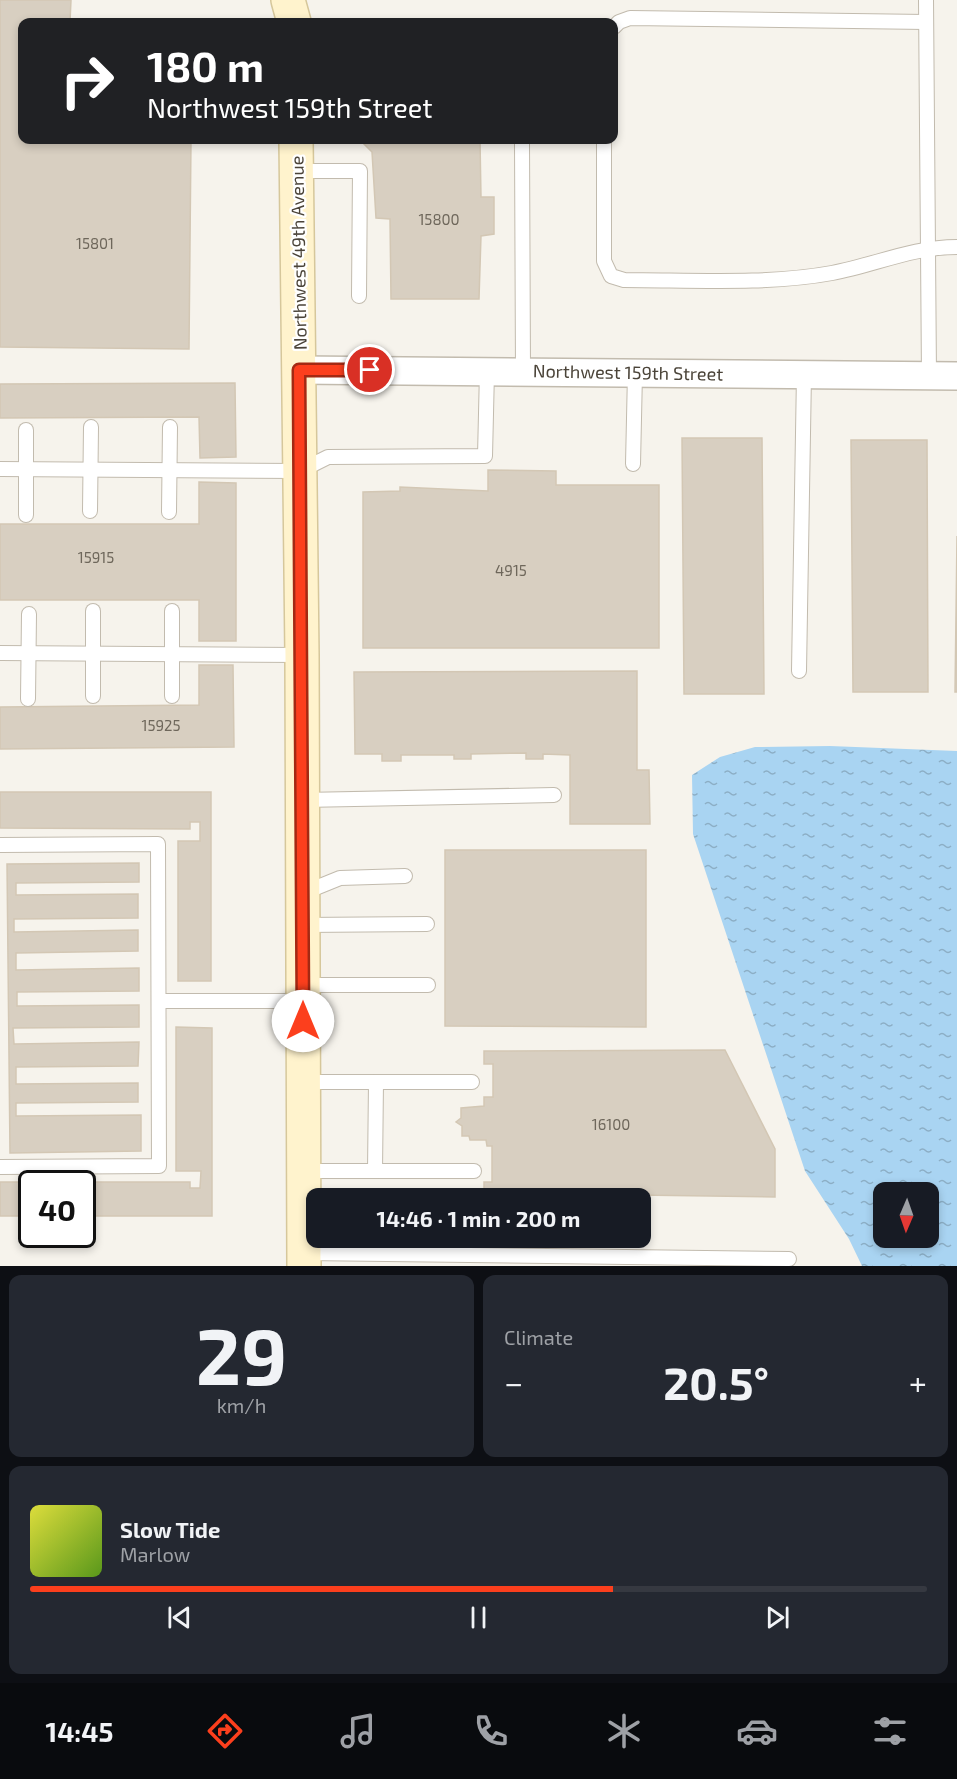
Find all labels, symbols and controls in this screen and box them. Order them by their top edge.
text: 180 m [147,40,264,90]
icon: right [48,42,126,120]
text: Northwest 159th Street [147,91,433,123]
street label: Northwest 49th Avenue [285,156,311,350]
house number: 15800 [418,210,460,228]
house number: 15801 [76,234,114,252]
pin [344,344,395,395]
icon: arrive [353,353,386,386]
street label: Northwest 159th Street [533,359,723,385]
house number: 15915 [78,548,114,566]
house number: 4915 [495,561,527,579]
house number: 15925 [141,716,181,734]
position arrow [271,989,335,1053]
house number: 16100 [592,1115,630,1133]
speed limit sign: 40 [18,1170,96,1248]
north arrow [873,1182,939,1248]
map controls [873,1182,939,1248]
text: 14:46 · 1 min · 200 m [377,1205,580,1231]
text: 29 [196,1307,287,1401]
text: Climate [504,1325,573,1349]
text: 20.5° [663,1355,769,1409]
text: − [504,1362,523,1402]
text: + [909,1362,927,1402]
text: km/h [217,1393,266,1417]
text: Slow Tide [120,1516,220,1542]
text: Marlow [120,1542,190,1566]
icon: previous [163,1601,196,1634]
icon: pause [462,1601,495,1634]
icon: next [761,1601,794,1634]
icon: directions [204,1710,246,1752]
icon: music [337,1710,379,1752]
icon: phone [470,1710,512,1752]
icon: climate [603,1710,645,1752]
icon: car [736,1710,778,1752]
icon: filters [869,1710,911,1752]
text: 14:45 [46,1715,113,1747]

